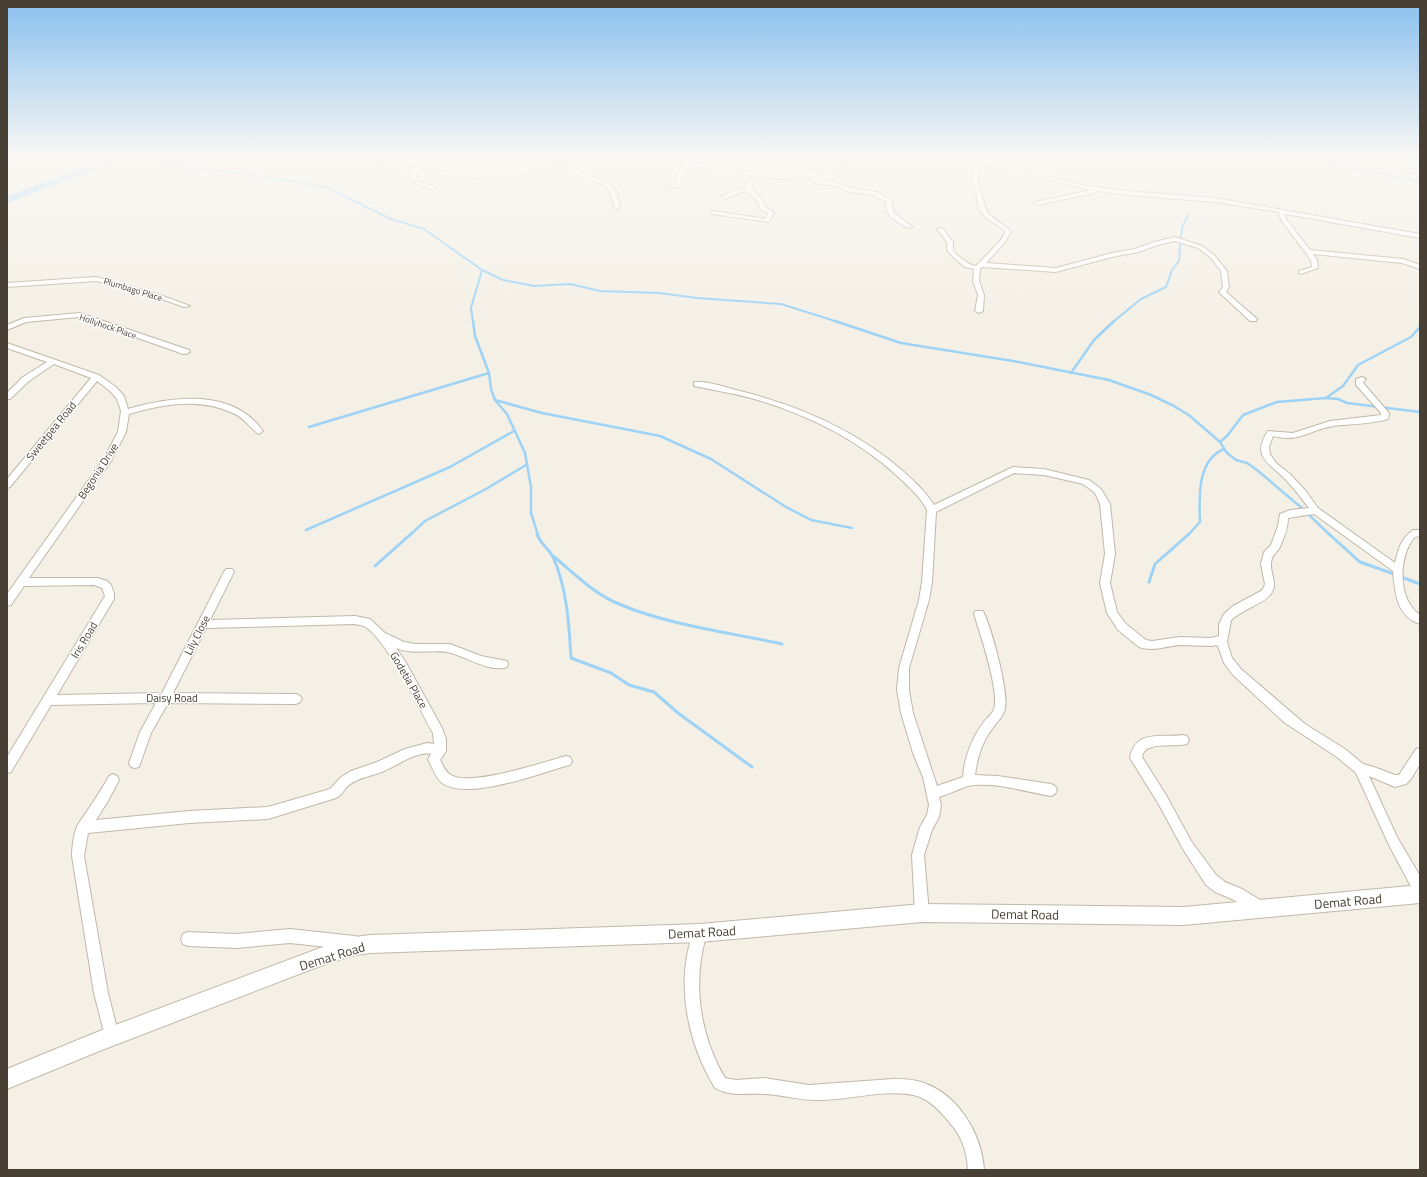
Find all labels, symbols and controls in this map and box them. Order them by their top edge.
street label: Plumbago Place [102,274,164,304]
street label: Hollyhock Place [78,310,139,342]
street label: Sweetpea Road [22,398,80,464]
street label: Begonia Drive [74,439,122,502]
street label: Lily Close [180,612,214,658]
street label: Iris Road [67,618,101,661]
street label: Godetia Place [386,649,432,712]
street label: Daisy Road [146,690,198,706]
street label: Demat Road [1313,888,1383,914]
street label: Demat Road [991,903,1059,925]
street label: Demat Road [668,920,736,944]
street label: Demat Road [297,937,367,975]

